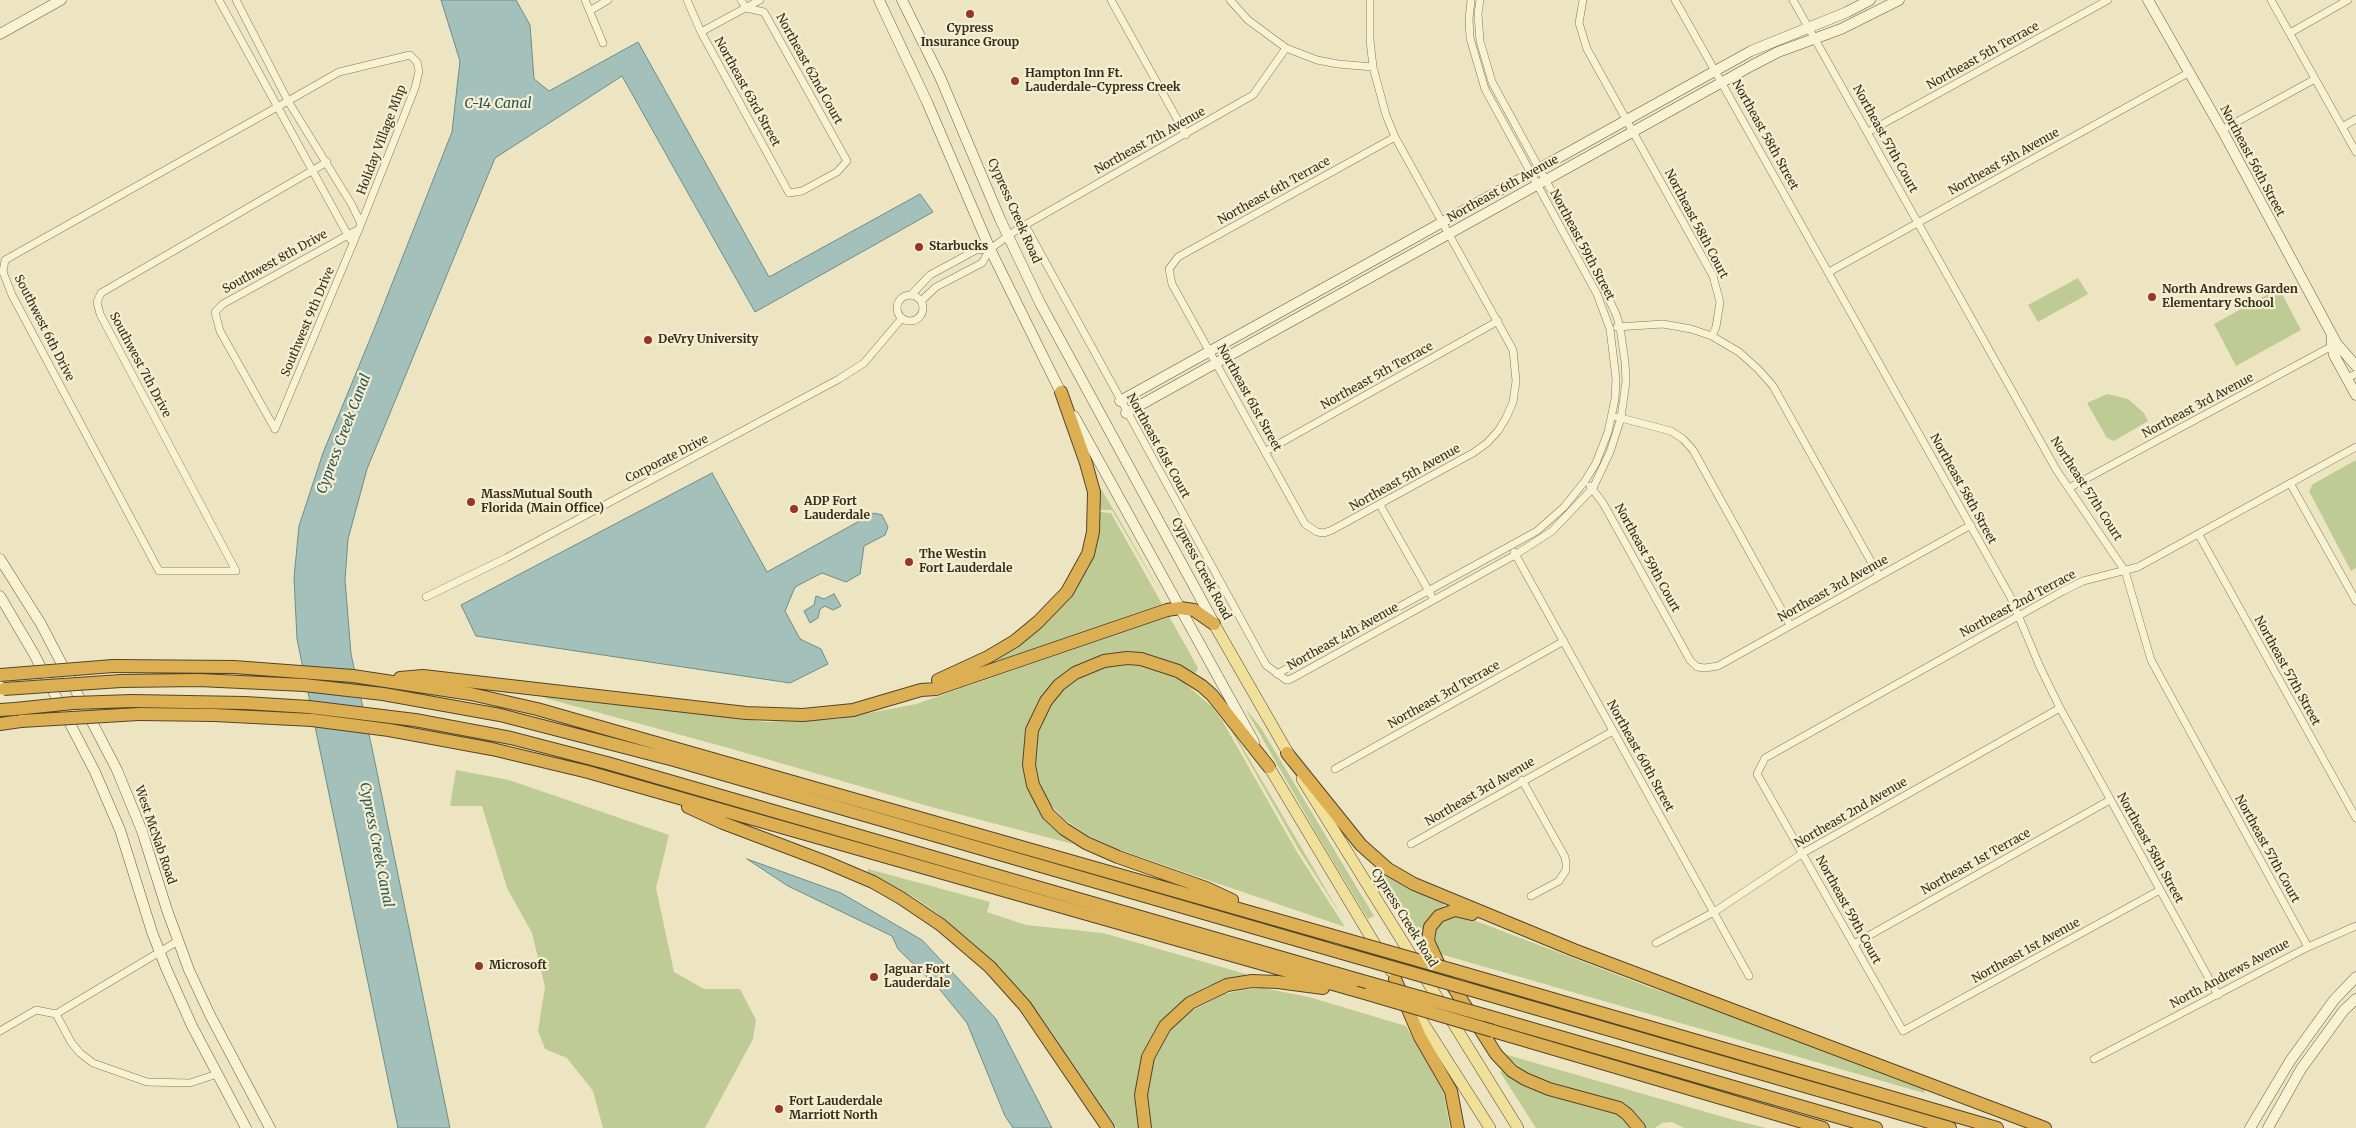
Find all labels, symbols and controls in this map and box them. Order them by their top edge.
marker: Cypress Insurance Group [964,8,976,20]
street label: Northeast 62nd Court [773,11,845,127]
street label: Northeast 5th Terrace [1924,19,2042,93]
place label: Cypress Insurance Group [921,22,1019,50]
street label: Northeast 63rd Street [711,35,783,149]
place label: Hampton Inn Ft. Lauderdale-Cypress Creek [1025,67,1181,95]
marker: Hampton Inn Ft. Lauderdale-Cypress Creek [1009,75,1021,87]
street label: Northeast 58th Street [1729,77,1801,193]
street label: Holiday Village Mhp [354,83,410,197]
street label: Northeast 57th Court [1849,83,1921,195]
water label: C-14 Canal [464,96,532,112]
street label: Northeast 56th Street [2217,103,2287,219]
street label: Northeast 7th Avenue [1092,105,1208,177]
street label: Northeast 5th Avenue [1946,126,2062,198]
street label: Northeast 6th Avenue [1445,152,1561,226]
street label: Northeast 6th Terrace [1215,154,1333,228]
street label: Cypress Creek Road [984,156,1044,266]
street label: Northeast 58th Court [1661,167,1731,281]
street label: Northeast 59th Street [1547,187,1617,303]
street label: Southwest 8th Drive [220,227,330,297]
place label: Starbucks [929,240,988,254]
marker: Starbucks [913,241,925,253]
street label: Southwest 9th Drive [278,265,338,379]
street label: Southwest 6th Drive [11,272,77,384]
place label: North Andrews Garden Elementary School [2162,283,2298,311]
marker: North Andrews Garden Elementary School [2146,291,2158,303]
street label: Southwest 7th Drive [106,310,174,420]
place label: DeVry University [658,333,758,347]
marker: DeVry University [642,334,654,346]
street label: Northeast 5th Terrace [1318,339,1436,413]
street label: Northeast 61st Street [1214,342,1284,454]
street label: Northeast 3rd Avenue [2140,371,2256,441]
water label: Cypress Creek Canal [313,372,375,496]
street label: Northeast 61st Court [1123,391,1193,501]
street label: Northeast 58th Street [1927,431,1999,547]
street label: Corporate Drive [623,432,711,486]
street label: Northeast 57th Court [2047,434,2125,544]
street label: Northeast 5th Avenue [1347,442,1463,514]
place label: MassMutual South Florida (Main Office) [481,488,604,516]
place label: ADP Fort Lauderdale [804,495,870,523]
marker: MassMutual South Florida (Main Office) [465,496,477,508]
street label: Northeast 59th Court [1611,501,1683,615]
marker: ADP Fort Lauderdale [788,503,800,515]
street label: Cypress Creek Road [1168,516,1234,622]
place label: The Westin Fort Lauderdale [919,548,1012,576]
street label: Northeast 3rd Avenue [1775,553,1891,625]
marker: The Westin Fort Lauderdale [903,556,915,568]
street label: Northeast 2nd Terrace [1958,567,2078,641]
street label: Northeast 4th Avenue [1285,600,1401,674]
street label: Northeast 57th Street [2251,614,2323,728]
street label: Northeast 3rd Terrace [1386,658,1502,732]
street label: Northeast 60th Street [1603,698,1677,814]
street label: Northeast 3rd Avenue [1423,755,1537,829]
street label: Northeast 2nd Avenue [1792,775,1910,851]
water label: Cypress Creek Canal [356,781,396,909]
street label: West McNab Road [131,784,179,886]
street label: Northeast 58th Street [2114,790,2186,906]
street label: Northeast 57th Court [2231,793,2303,905]
street label: Northeast 1st Terrace [1919,826,2033,898]
street label: Northeast 59th Court [1812,853,1884,967]
street label: Cypress Creek Road [1368,866,1440,970]
street label: Northeast 1st Avenue [1970,915,2082,987]
street label: North Andrews Avenue [2168,936,2292,1012]
place label: Microsoft [489,959,547,973]
marker: Microsoft [473,960,485,972]
place label: Jaguar Fort Lauderdale [884,963,950,991]
marker: Jaguar Fort Lauderdale [868,971,880,983]
place label: Fort Lauderdale Marriott North [789,1095,882,1123]
marker: Fort Lauderdale Marriott North [773,1103,785,1115]

